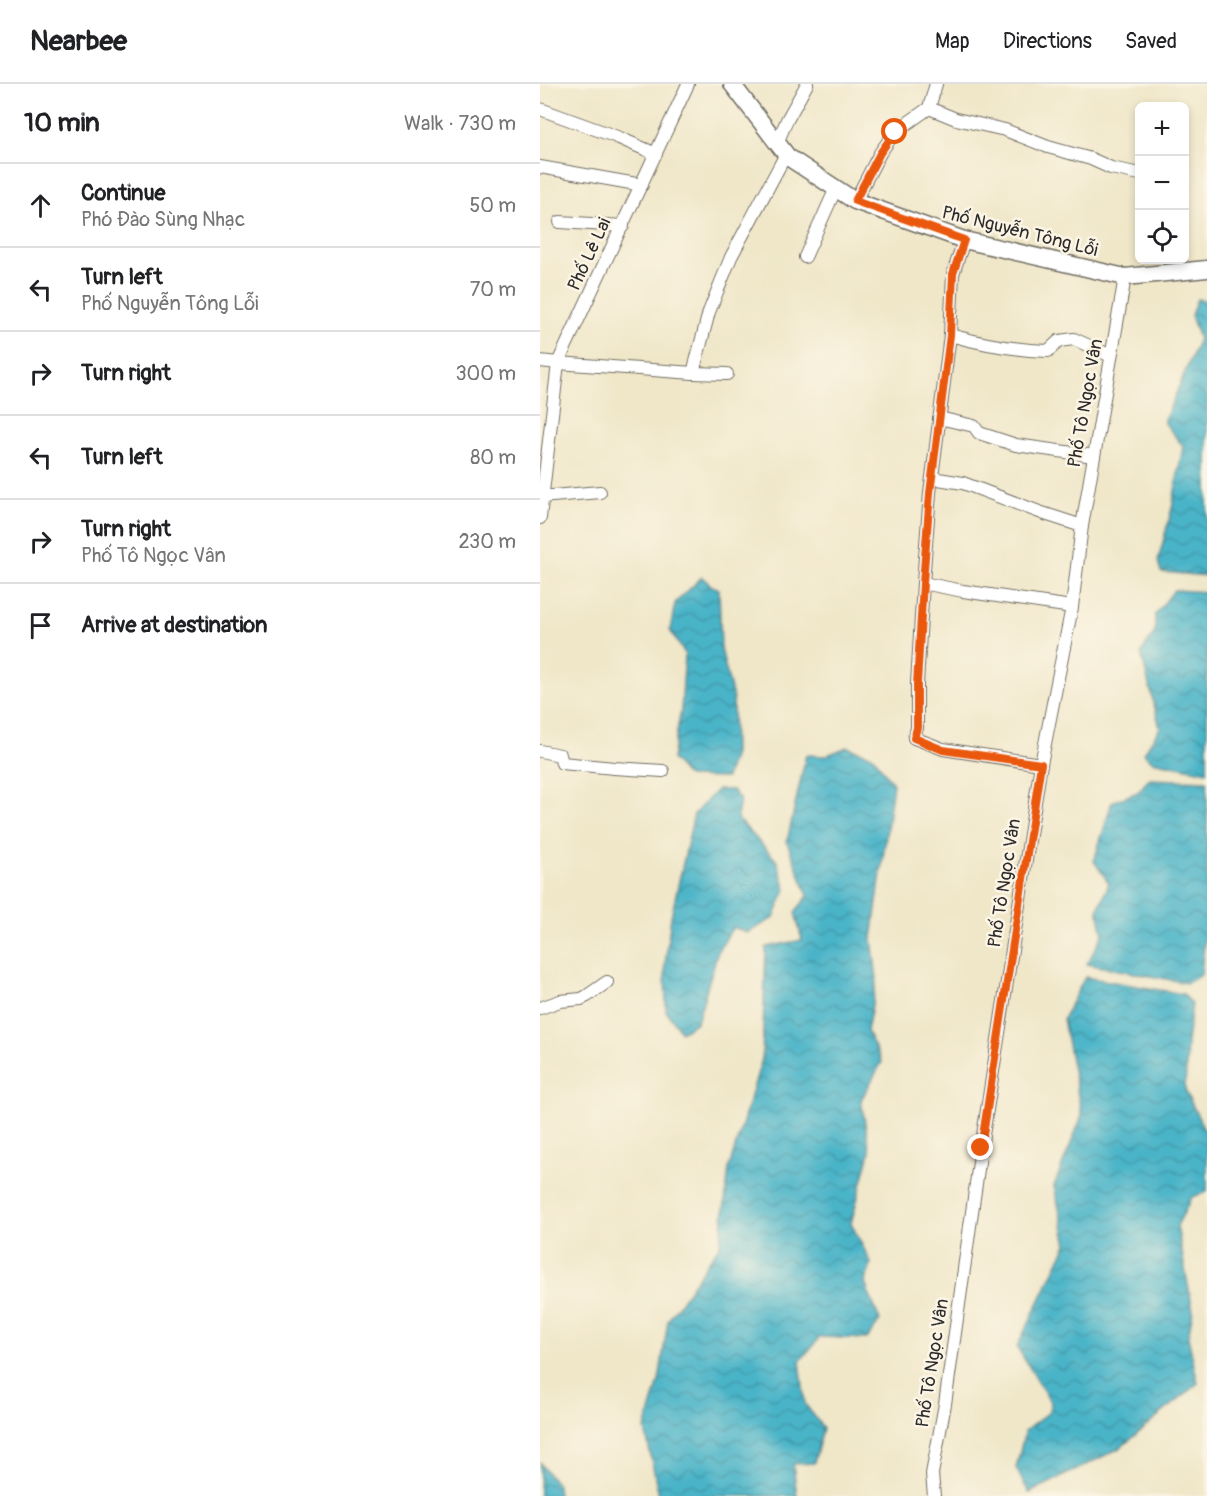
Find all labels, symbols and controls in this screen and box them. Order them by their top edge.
text: Nearbee [30,24,127,59]
text: Map [935,28,970,55]
text: Directions [1003,28,1092,55]
text: Saved [1125,28,1177,55]
map controls [1135,102,1189,264]
button: + [1135,102,1189,156]
text: 10 min [24,107,100,139]
text: Walk · 730 m [404,111,516,136]
route start [881,118,907,144]
button: − [1135,156,1189,210]
text: Continue [81,179,165,207]
icon: ahead [24,189,57,222]
text: 50 m [469,193,516,218]
street label: Phố Nguyễn Tông Lỗi [940,201,1100,262]
text: Phó Đào Sùng Nhạc [81,207,245,232]
button: locate [1135,210,1189,264]
street label: Phố Lê Lai [563,214,616,294]
text: Turn left [81,263,163,291]
icon: left [24,273,57,306]
text: 70 m [470,277,516,302]
text: Phố Nguyễn Tông Lỗi [81,291,259,316]
street label: Phố Tô Ngọc Vân [1063,337,1108,469]
icon: right [24,357,57,390]
text: Turn right [81,359,171,387]
text: 300 m [455,361,516,386]
icon: left [24,441,57,474]
text: Turn left [81,443,163,471]
text: 80 m [470,445,516,470]
text: Turn right [81,515,171,543]
icon: right [24,525,57,558]
text: 230 m [459,529,516,554]
text: Phố Tô Ngọc Vân [81,543,226,568]
icon: arrive [24,609,57,642]
text: Arrive at destination [81,611,267,639]
street label: Phố Tô Ngọc Vân [983,817,1026,949]
route end [967,1134,993,1160]
street label: Phố Tô Ngọc Vân [911,1297,954,1429]

